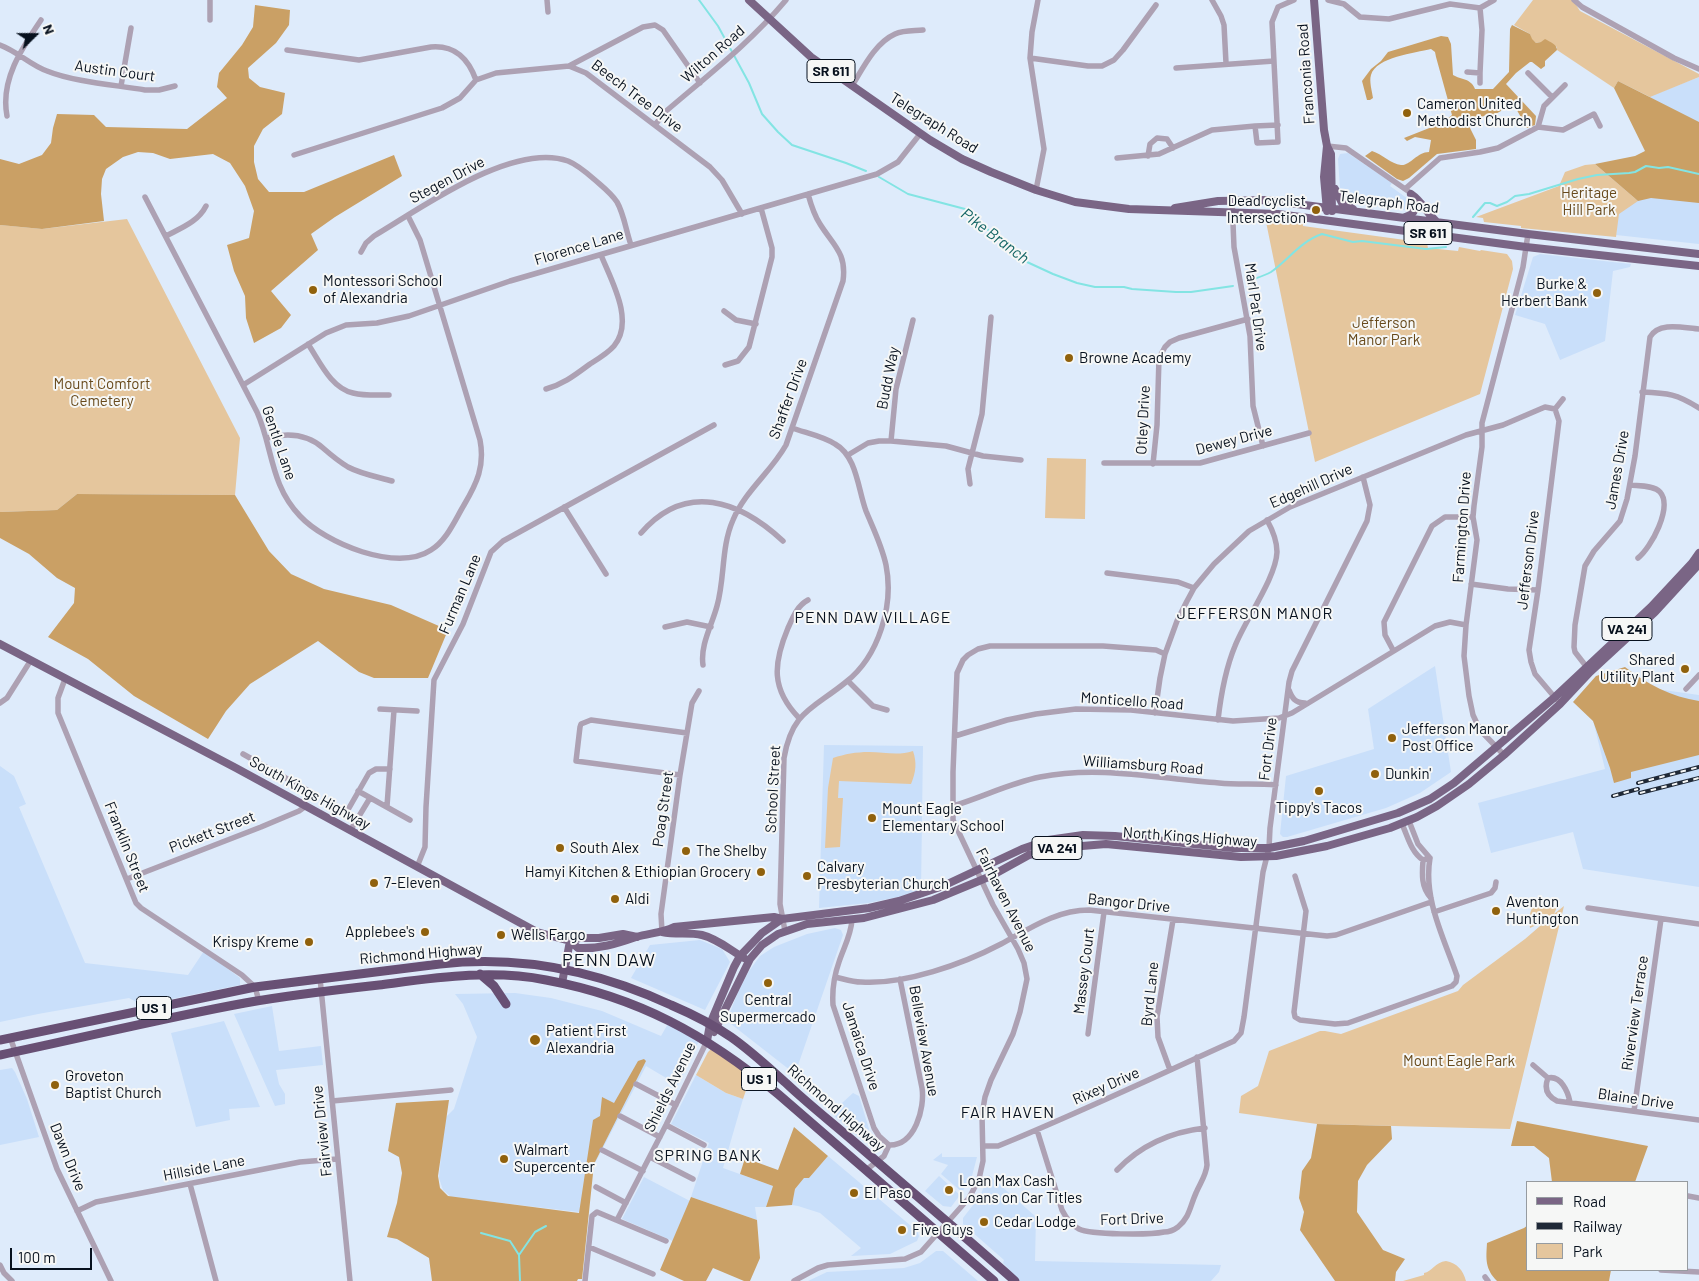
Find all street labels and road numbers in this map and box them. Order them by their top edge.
street label: Wilton Road [678,22,748,86]
street label: Franconia Road [1293,23,1319,125]
street label: Austin Court [74,56,156,86]
street label: Beech Tree Drive [588,56,686,136]
road number: SR 611 [807,59,855,82]
street label: Telegraph Road [887,89,981,157]
street label: Stegen Drive [406,153,488,207]
street label: Telegraph Road [1338,187,1440,217]
road number: SR 611 [1404,222,1452,244]
street label: Florence Lane [532,225,626,269]
street label: Marl Pat Drive [1241,262,1271,352]
street label: Budd Way [873,345,903,411]
street label: Shaffer Drive [765,356,811,442]
street label: Otley Drive [1132,385,1154,455]
street label: Gentle Lane [258,404,300,482]
street label: Dewey Drive [1194,421,1274,459]
street label: James Drive [1601,429,1633,511]
street label: Edgehill Drive [1267,460,1355,512]
street label: Farmington Drive [1449,471,1475,583]
street label: Jefferson Drive [1513,509,1543,611]
street label: Furman Lane [435,551,485,637]
road number: VA 241 [1602,618,1652,640]
street label: Monticello Road [1080,688,1184,714]
street label: Fort Drive [1255,716,1281,782]
street label: School Street [762,744,784,834]
street label: South Kings Highway [246,752,374,834]
street label: Williamsburg Road [1082,752,1204,778]
street label: Poag Street [649,770,677,848]
street label: Franklin Street [101,799,153,895]
street label: Pickett Street [167,807,257,857]
street label: North Kings Highway [1122,823,1258,851]
road number: VA 241 [1032,836,1082,860]
street label: Fairhaven Avenue [972,845,1040,955]
street label: Bangor Drive [1087,890,1171,916]
street label: Massey Court [1070,927,1098,1015]
street label: Richmond Highway [359,940,483,968]
street label: Riverview Terrace [1618,954,1652,1072]
street label: Byrd Lane [1138,961,1162,1027]
street label: Belleview Avenue [905,984,943,1098]
road number: US 1 [136,996,172,1020]
street label: Jamaica Drive [838,999,884,1093]
street label: Shields Avenue [640,1039,700,1135]
street label: Richmond Highway [784,1061,888,1155]
street label: Rixey Drive [1070,1063,1142,1109]
road number: US 1 [742,1068,776,1090]
street label: Fairview Drive [308,1085,336,1177]
street label: Blaine Drive [1597,1085,1675,1113]
street label: Dawn Drive [46,1120,90,1194]
street label: Hillside Lane [162,1151,246,1185]
street label: Fort Drive [1100,1209,1164,1229]

